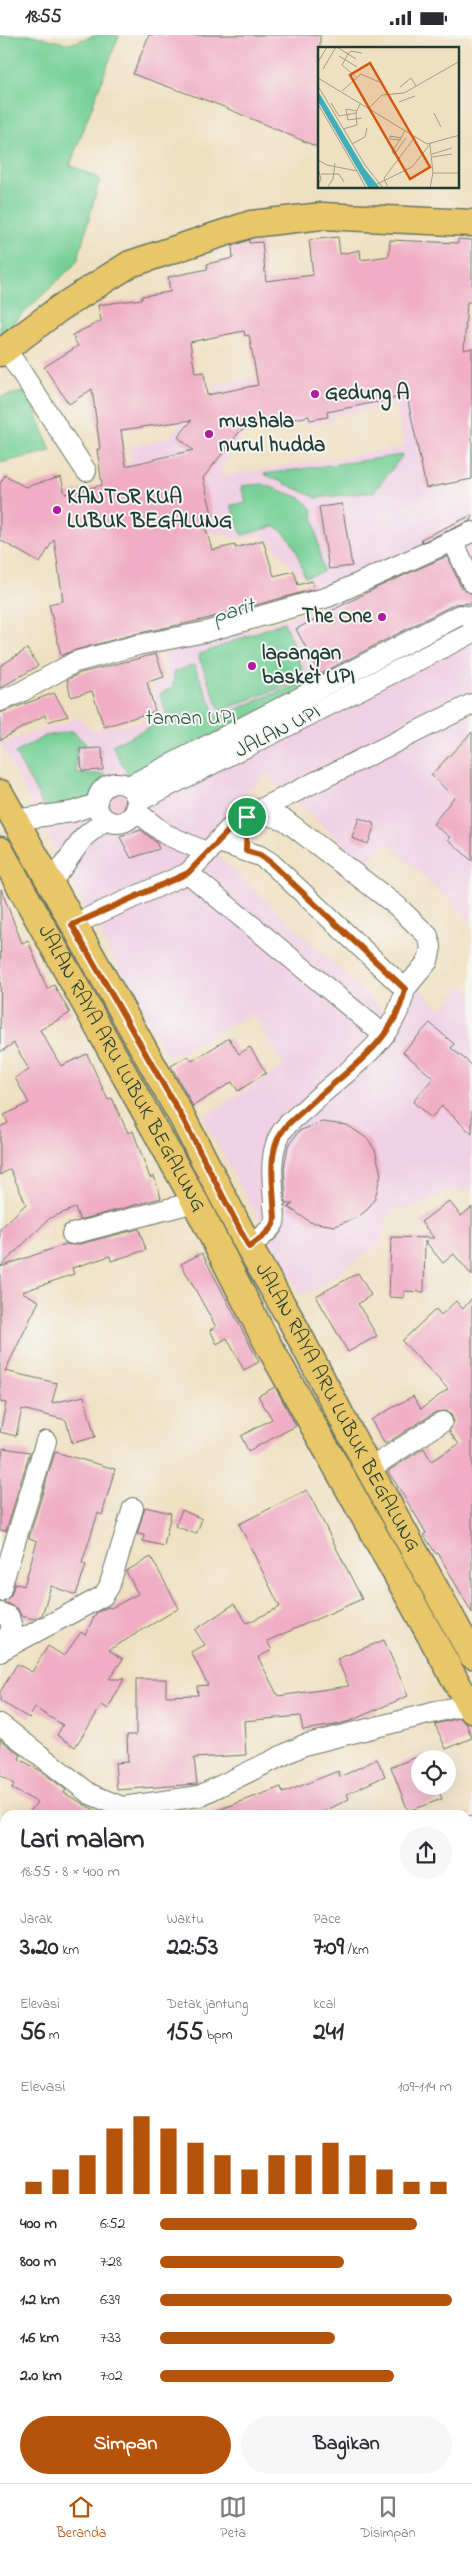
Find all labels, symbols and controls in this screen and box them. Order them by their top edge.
text: 18:55 [25,4,62,31]
inset map [318,47,460,189]
place label: Gedung A [325,379,409,411]
marker: Gedung A [309,388,321,400]
place label: mushala nurul hudda [219,407,325,461]
marker: mushala nurul hudda [203,428,215,440]
place label: KANTOR KUA LUBUK BEGALUNG [67,483,232,537]
marker: KANTOR KUA LUBUK BEGALUNG [51,504,63,516]
water label: parit [209,590,261,633]
place label: The One [302,602,373,632]
marker: The One [376,611,388,623]
place label: lapangan basket UPI [262,639,355,693]
marker: lapangan basket UPI [246,660,258,672]
street label: JALAN UPI [230,698,326,766]
park label: taman UPI [146,704,236,734]
pin [226,796,268,838]
icon: arrive [233,803,261,831]
street label: JALAN RAYA ARU LUBUK BEGALUNG [29,920,213,1217]
street label: JALAN RAYA ARU LUBUK BEGALUNG [246,1258,427,1557]
map controls [411,1750,456,1795]
button: locate [411,1750,456,1795]
text: Lari malam [20,1820,145,1861]
button: share [400,1827,452,1879]
text: 18:55 · 8 × 400 m [20,1860,120,1884]
text: Jarak [20,1909,52,1930]
text: Waktu [167,1909,204,1930]
text: Pace [313,1909,341,1930]
text: 3.20 [20,1930,59,1966]
text: 22:53 [167,1930,218,1966]
text: 7:09 [313,1930,344,1966]
text: km [59,1940,79,1961]
text: /km [344,1940,369,1961]
text: Elevasi [20,1994,60,2015]
text: Detak jantung [167,1994,248,2015]
text: kcal [313,1994,336,2015]
text: 56 [20,2015,45,2051]
text: 155 [167,2015,203,2051]
text: 241 [313,2015,344,2051]
text: m [45,2025,60,2046]
text: bpm [203,2025,233,2046]
text: Elevasi [20,2075,65,2099]
text: 109–114 m [397,2075,452,2099]
text: 400 m [20,2212,57,2236]
text: 6:52 [100,2212,126,2236]
text: 800 m [20,2250,56,2274]
text: 7:28 [100,2250,122,2274]
text: 1.2 km [20,2288,60,2312]
text: 6:39 [100,2288,120,2312]
text: 1.6 km [20,2326,59,2350]
text: 7:33 [100,2326,121,2350]
text: 2.0 km [20,2364,62,2388]
text: 7:02 [100,2364,123,2388]
button: Simpan [20,2416,231,2474]
button: Bagikan [241,2416,452,2474]
tab: Beranda [56,2493,106,2544]
tab: Peta [219,2493,247,2544]
tab: Disimpan [360,2493,416,2544]

